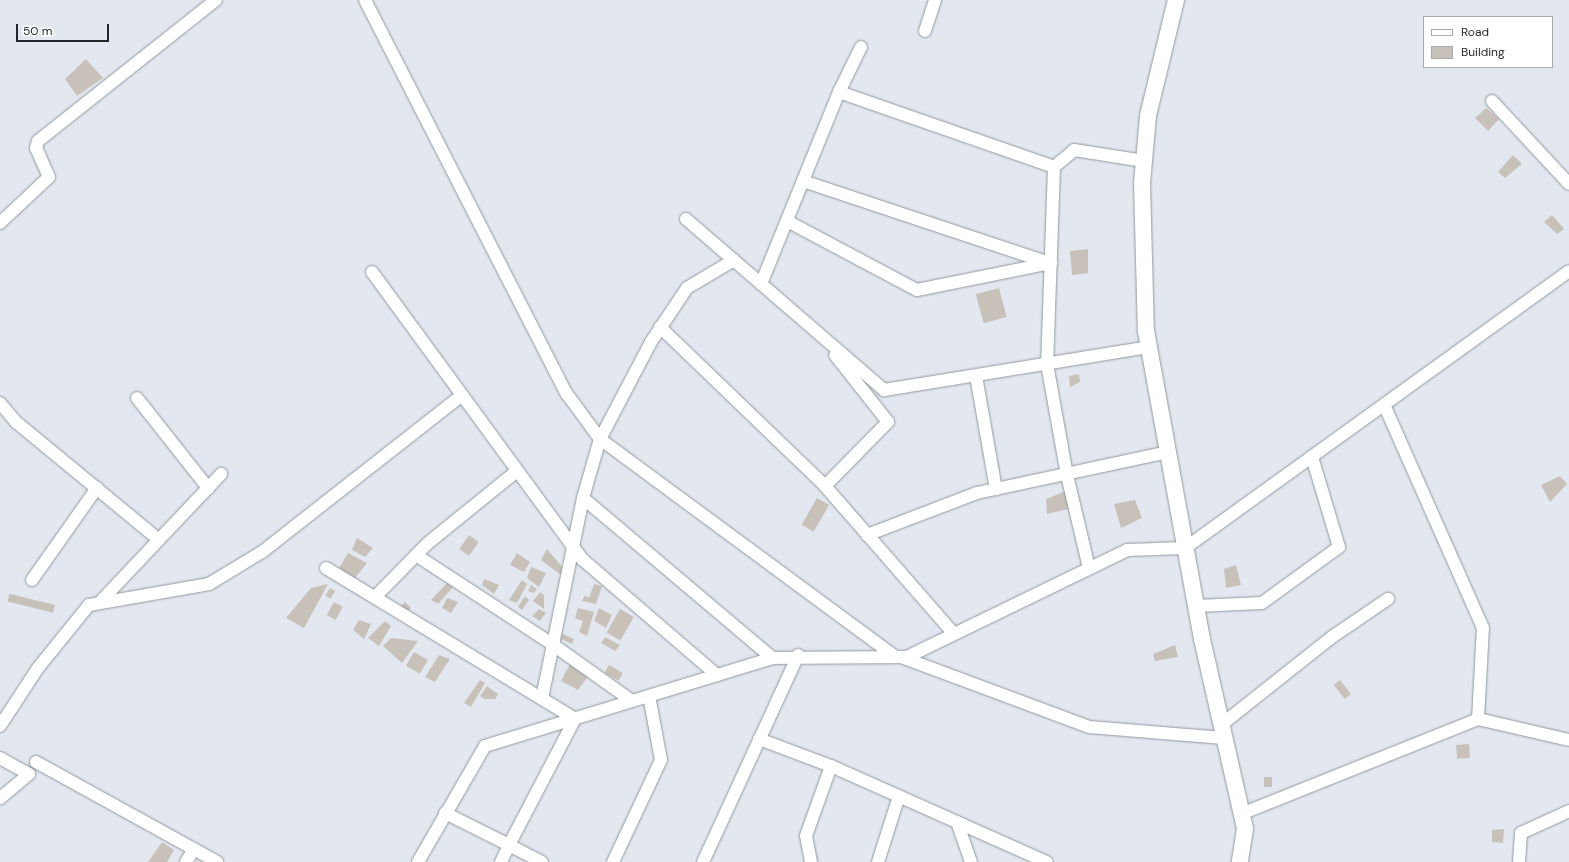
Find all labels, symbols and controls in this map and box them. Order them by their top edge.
scale bar [18,16,111,42]
legend [1423,16,1553,68]
text: 50 m [23,23,52,39]
text: Road [1461,24,1489,40]
text: Building [1461,44,1505,60]

